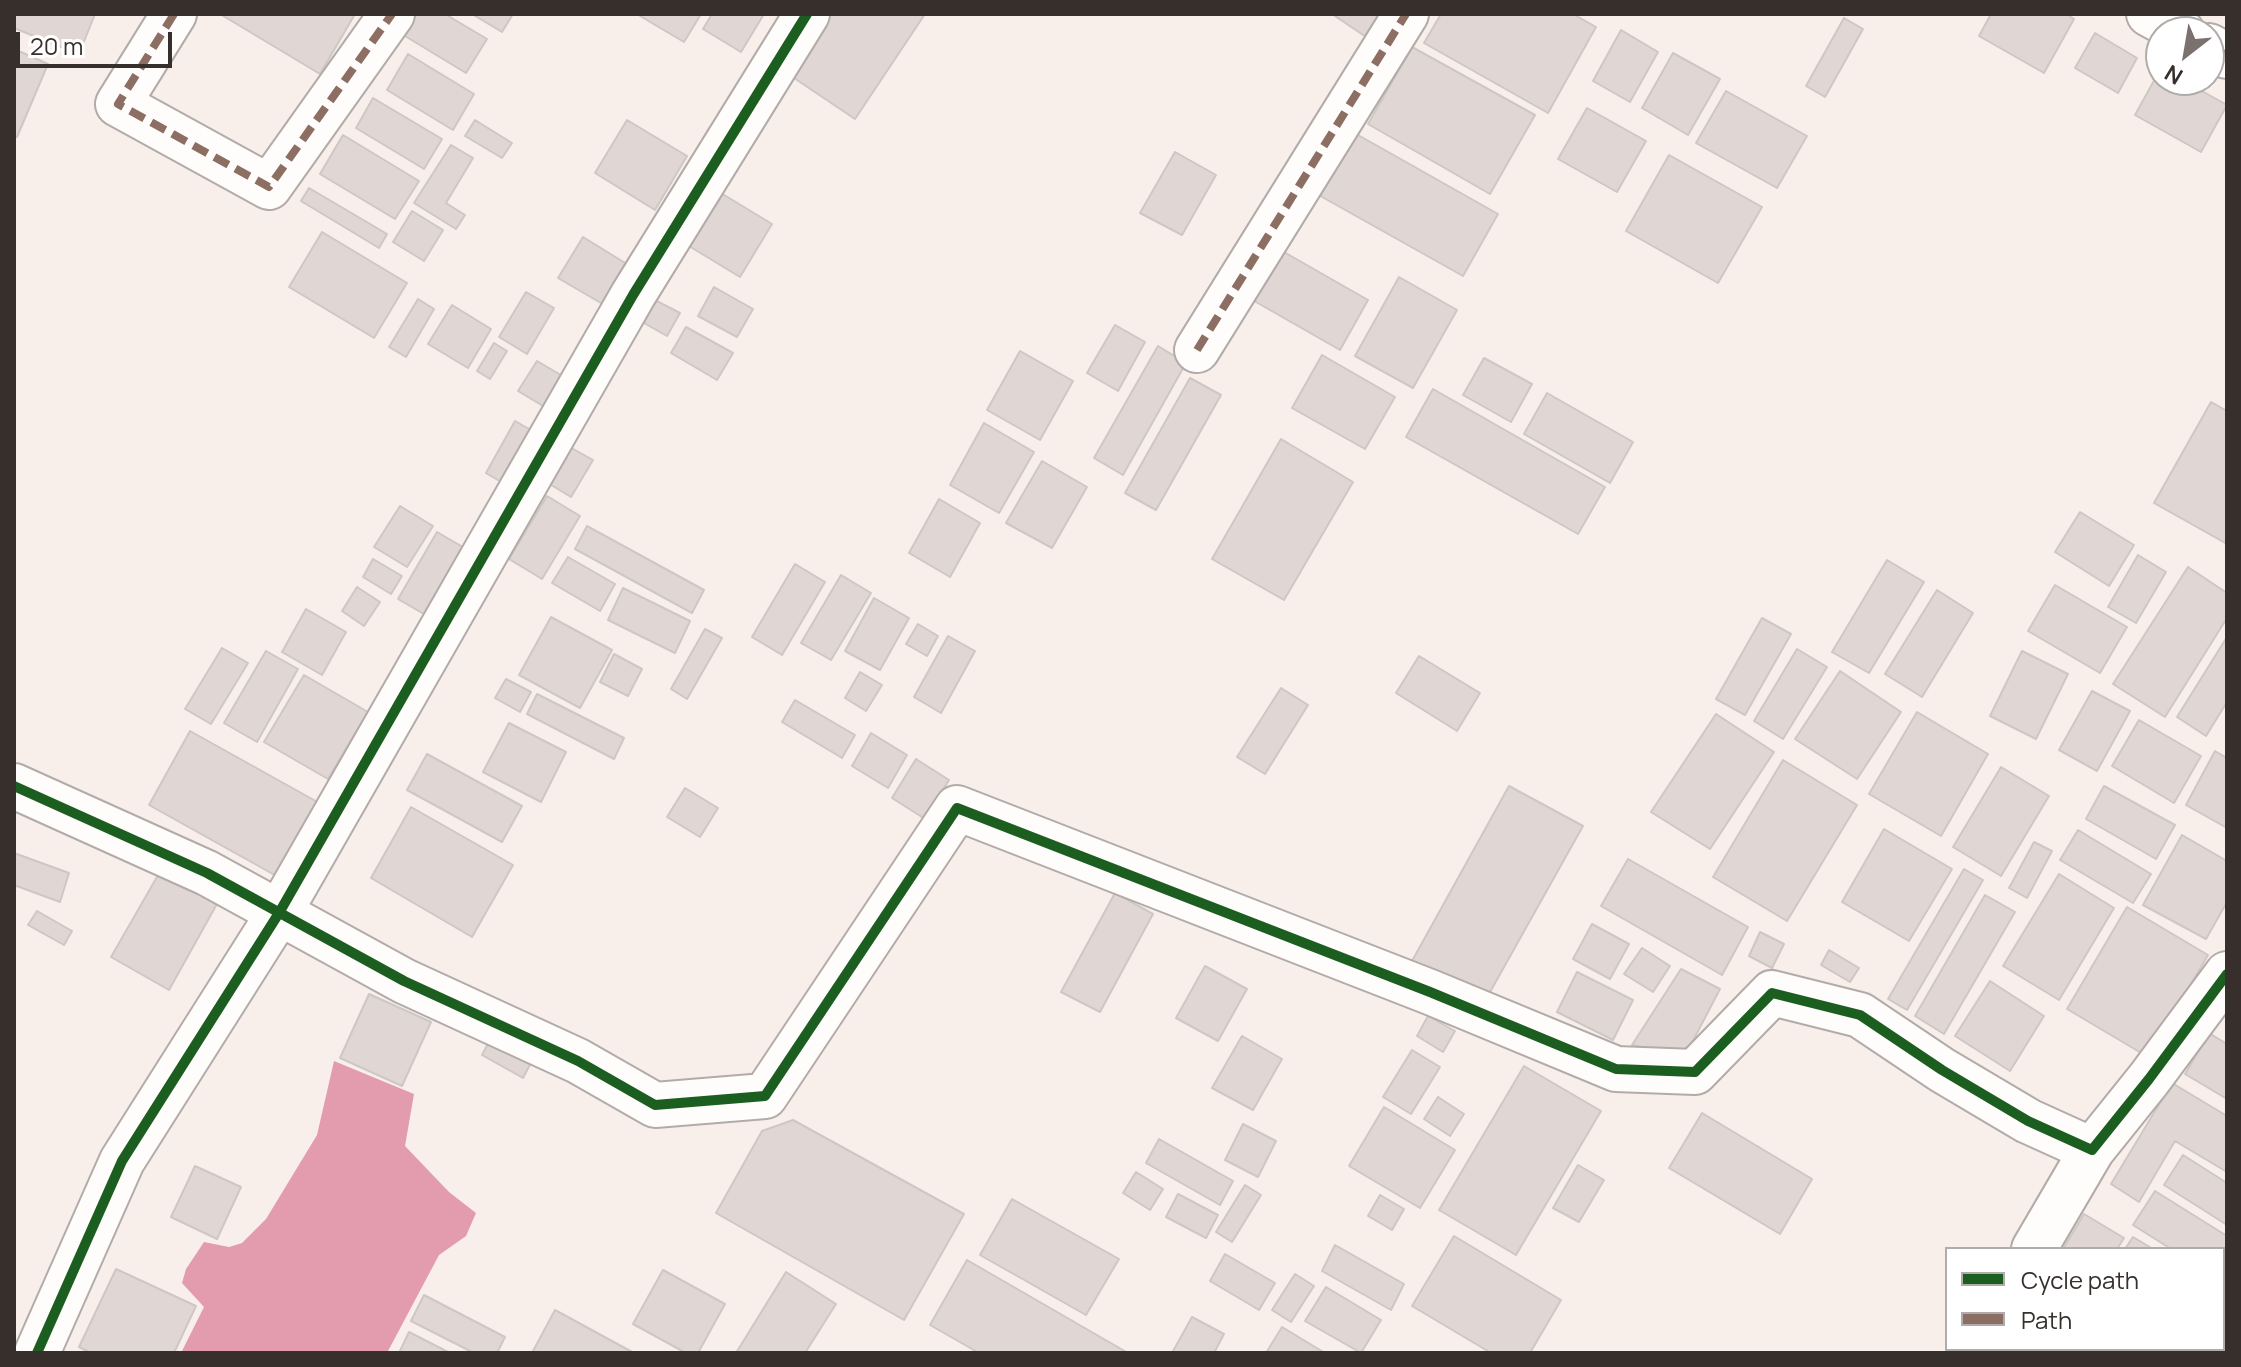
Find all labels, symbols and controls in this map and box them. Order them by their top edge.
scale bar [20,16,176,66]
north arrow [2145,16,2225,96]
text: 20 m [30,29,83,62]
text: N [2159,58,2188,92]
legend [1945,1247,2225,1351]
text: Cycle path [2021,1263,2139,1296]
text: Path [2021,1303,2072,1336]

